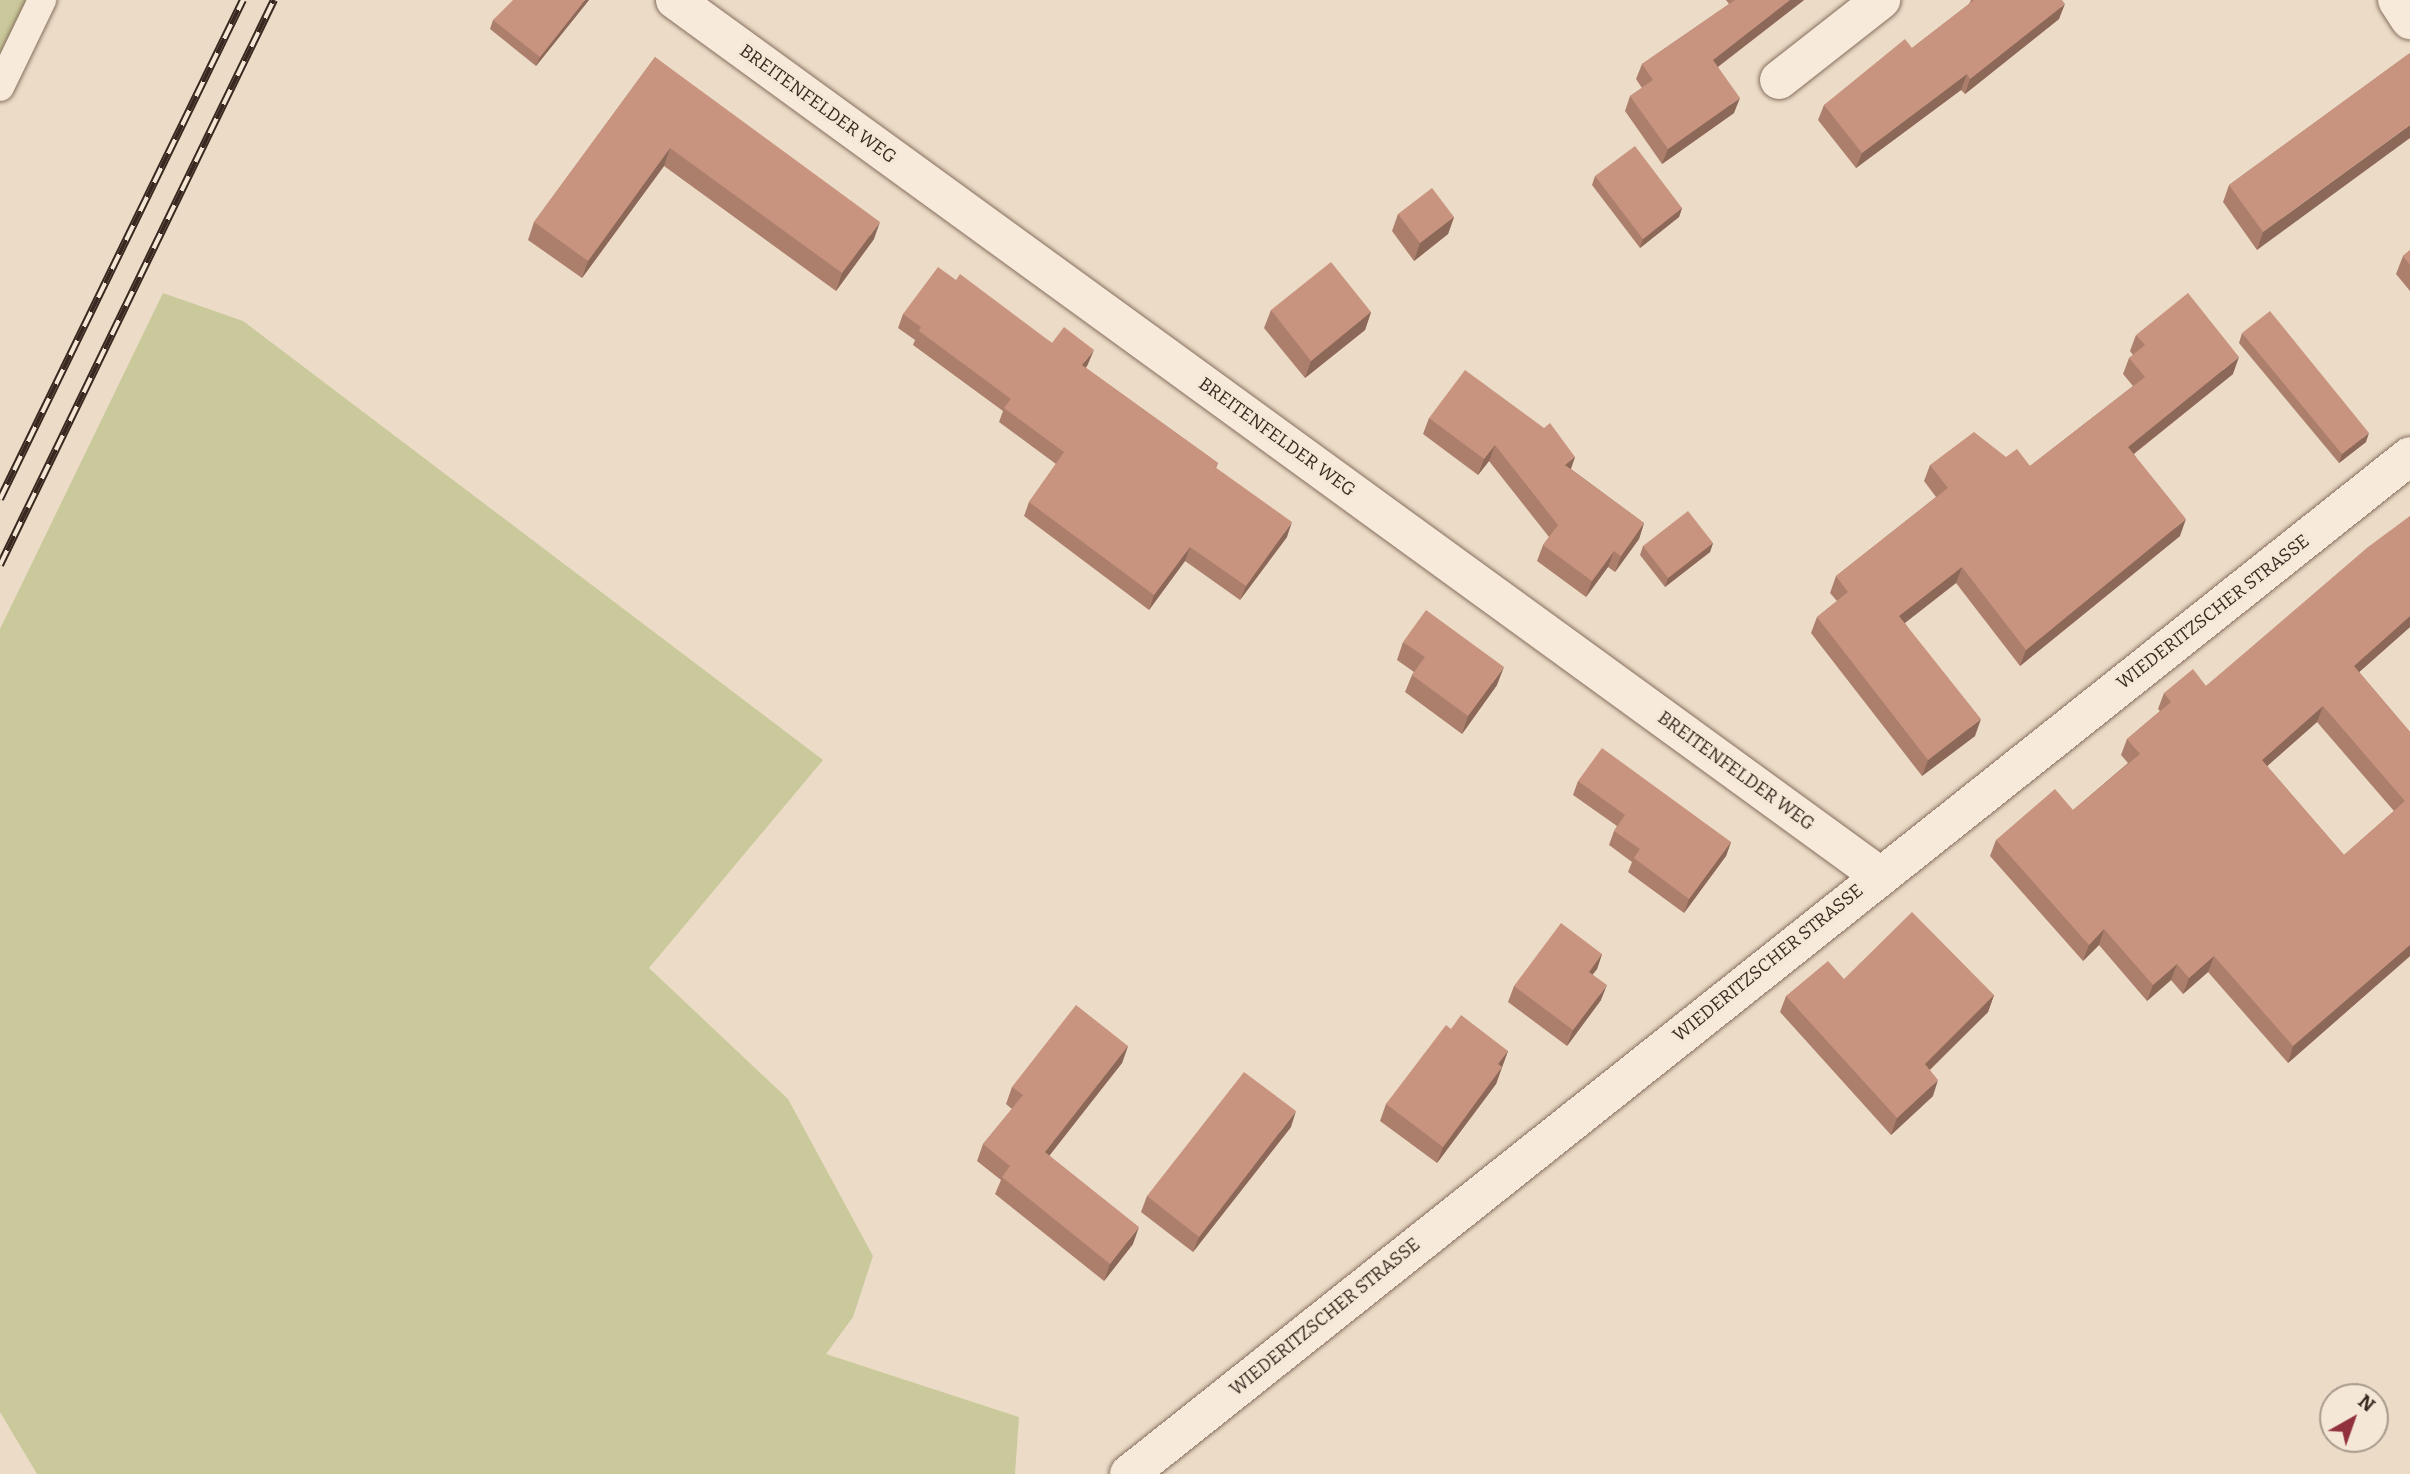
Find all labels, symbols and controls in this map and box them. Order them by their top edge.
street label: BREITENFELDER WEG [736,40,900,168]
street label: BREITENFELDER WEG [1195,373,1359,501]
street label: WIEDERITZSCHER STRASSE [2113,530,2313,694]
street label: BREITENFELDER WEG [1654,707,1818,835]
street label: WIEDERITZSCHER STRASSE [1669,880,1867,1046]
street label: WIEDERITZSCHER STRASSE [1226,1234,1424,1400]
north arrow [2319,1383,2389,1453]
text: N [2354,1390,2380,1417]

